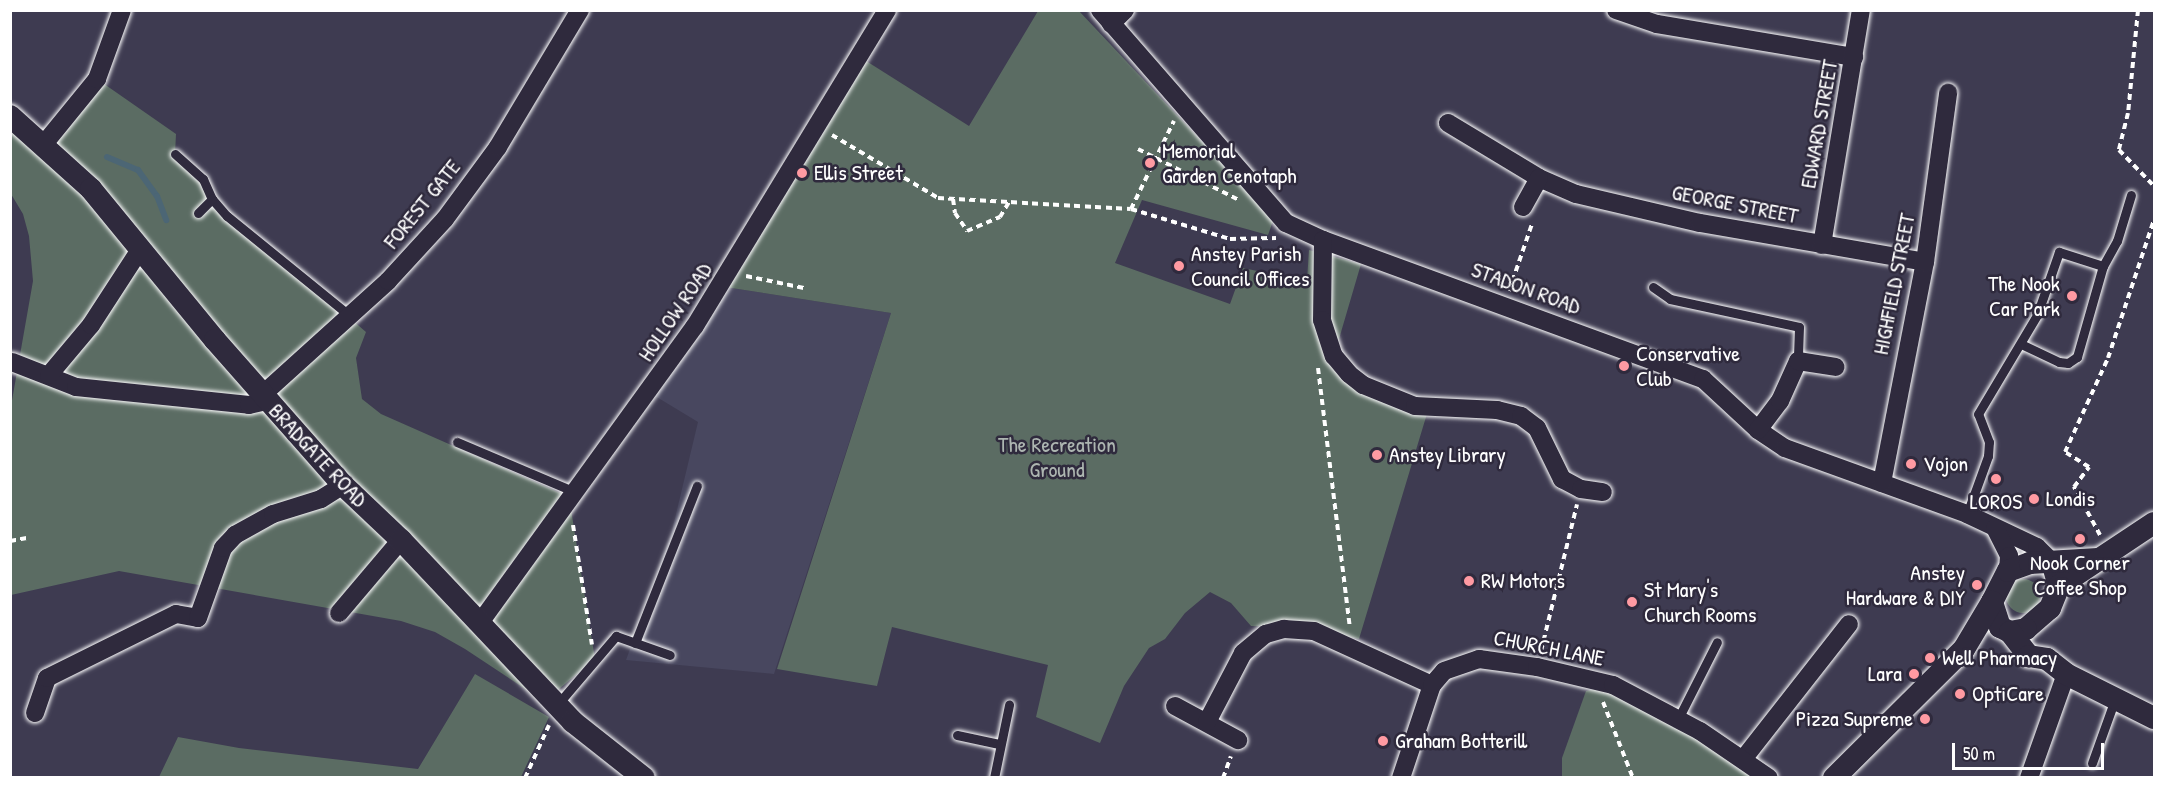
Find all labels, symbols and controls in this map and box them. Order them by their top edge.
street label: EDWARD STREET [1795,58,1843,190]
place label: Memorial Garden Cenotaph [1162,137,1296,188]
street label: FOREST GATE [378,154,466,254]
marker: Memorial Garden Cenotaph [1143,156,1157,170]
place label: Ellis Street [814,160,903,186]
marker: Ellis Street [795,166,809,180]
street label: GEORGE STREET [1670,179,1800,229]
street label: HIGHFIELD STREET [1867,211,1921,357]
place label: Anstey Parish Council Offices [1191,240,1310,292]
street label: STADON ROAD [1468,256,1584,320]
street label: HOLLOW ROAD [632,258,718,366]
marker: Anstey Parish Council Offices [1172,259,1186,273]
place label: The Nook Car Park [1988,270,2060,322]
marker: The Nook Car Park [2065,289,2079,303]
place label: Conservative Club [1636,340,1740,392]
marker: Conservative Club [1617,359,1631,373]
street label: BRADGATE ROAD [263,398,373,512]
park label: The Recreation Ground [998,431,1116,482]
place label: Anstey Library [1389,442,1506,468]
marker: Anstey Library [1370,448,1384,462]
place label: Vojon [1923,451,1968,477]
marker: Vojon [1904,457,1918,471]
marker: LOROS [1989,472,2003,486]
place label: Londis [2046,486,2095,512]
place label: LOROS [1970,489,2022,515]
marker: Londis [2027,492,2041,506]
marker: Nook Corner Coffee Shop [2073,532,2087,546]
place label: Nook Corner Coffee Shop [2030,549,2130,600]
place label: Anstey Hardware & DIY [1846,559,1965,610]
place label: RW Motors [1481,568,1565,594]
marker: RW Motors [1462,574,1476,588]
place label: St Mary's Church Rooms [1644,576,1757,628]
marker: Anstey Hardware & DIY [1970,578,1984,592]
marker: St Mary's Church Rooms [1625,595,1639,609]
street label: CHURCH LANE [1491,624,1607,672]
place label: Well Pharmacy [1942,645,2057,671]
marker: Well Pharmacy [1923,651,1937,665]
place label: Lara [1868,661,1902,687]
marker: Lara [1907,667,1921,681]
place label: OptiCare [1972,681,2044,707]
marker: OptiCare [1953,687,1967,701]
place label: Pizza Supreme [1796,706,1913,732]
marker: Pizza Supreme [1918,712,1932,726]
place label: Graham Botterill [1395,728,1527,754]
scale bar [1955,731,2106,769]
marker: Graham Botterill [1376,734,1390,748]
text: 50 m [1963,741,1995,766]

